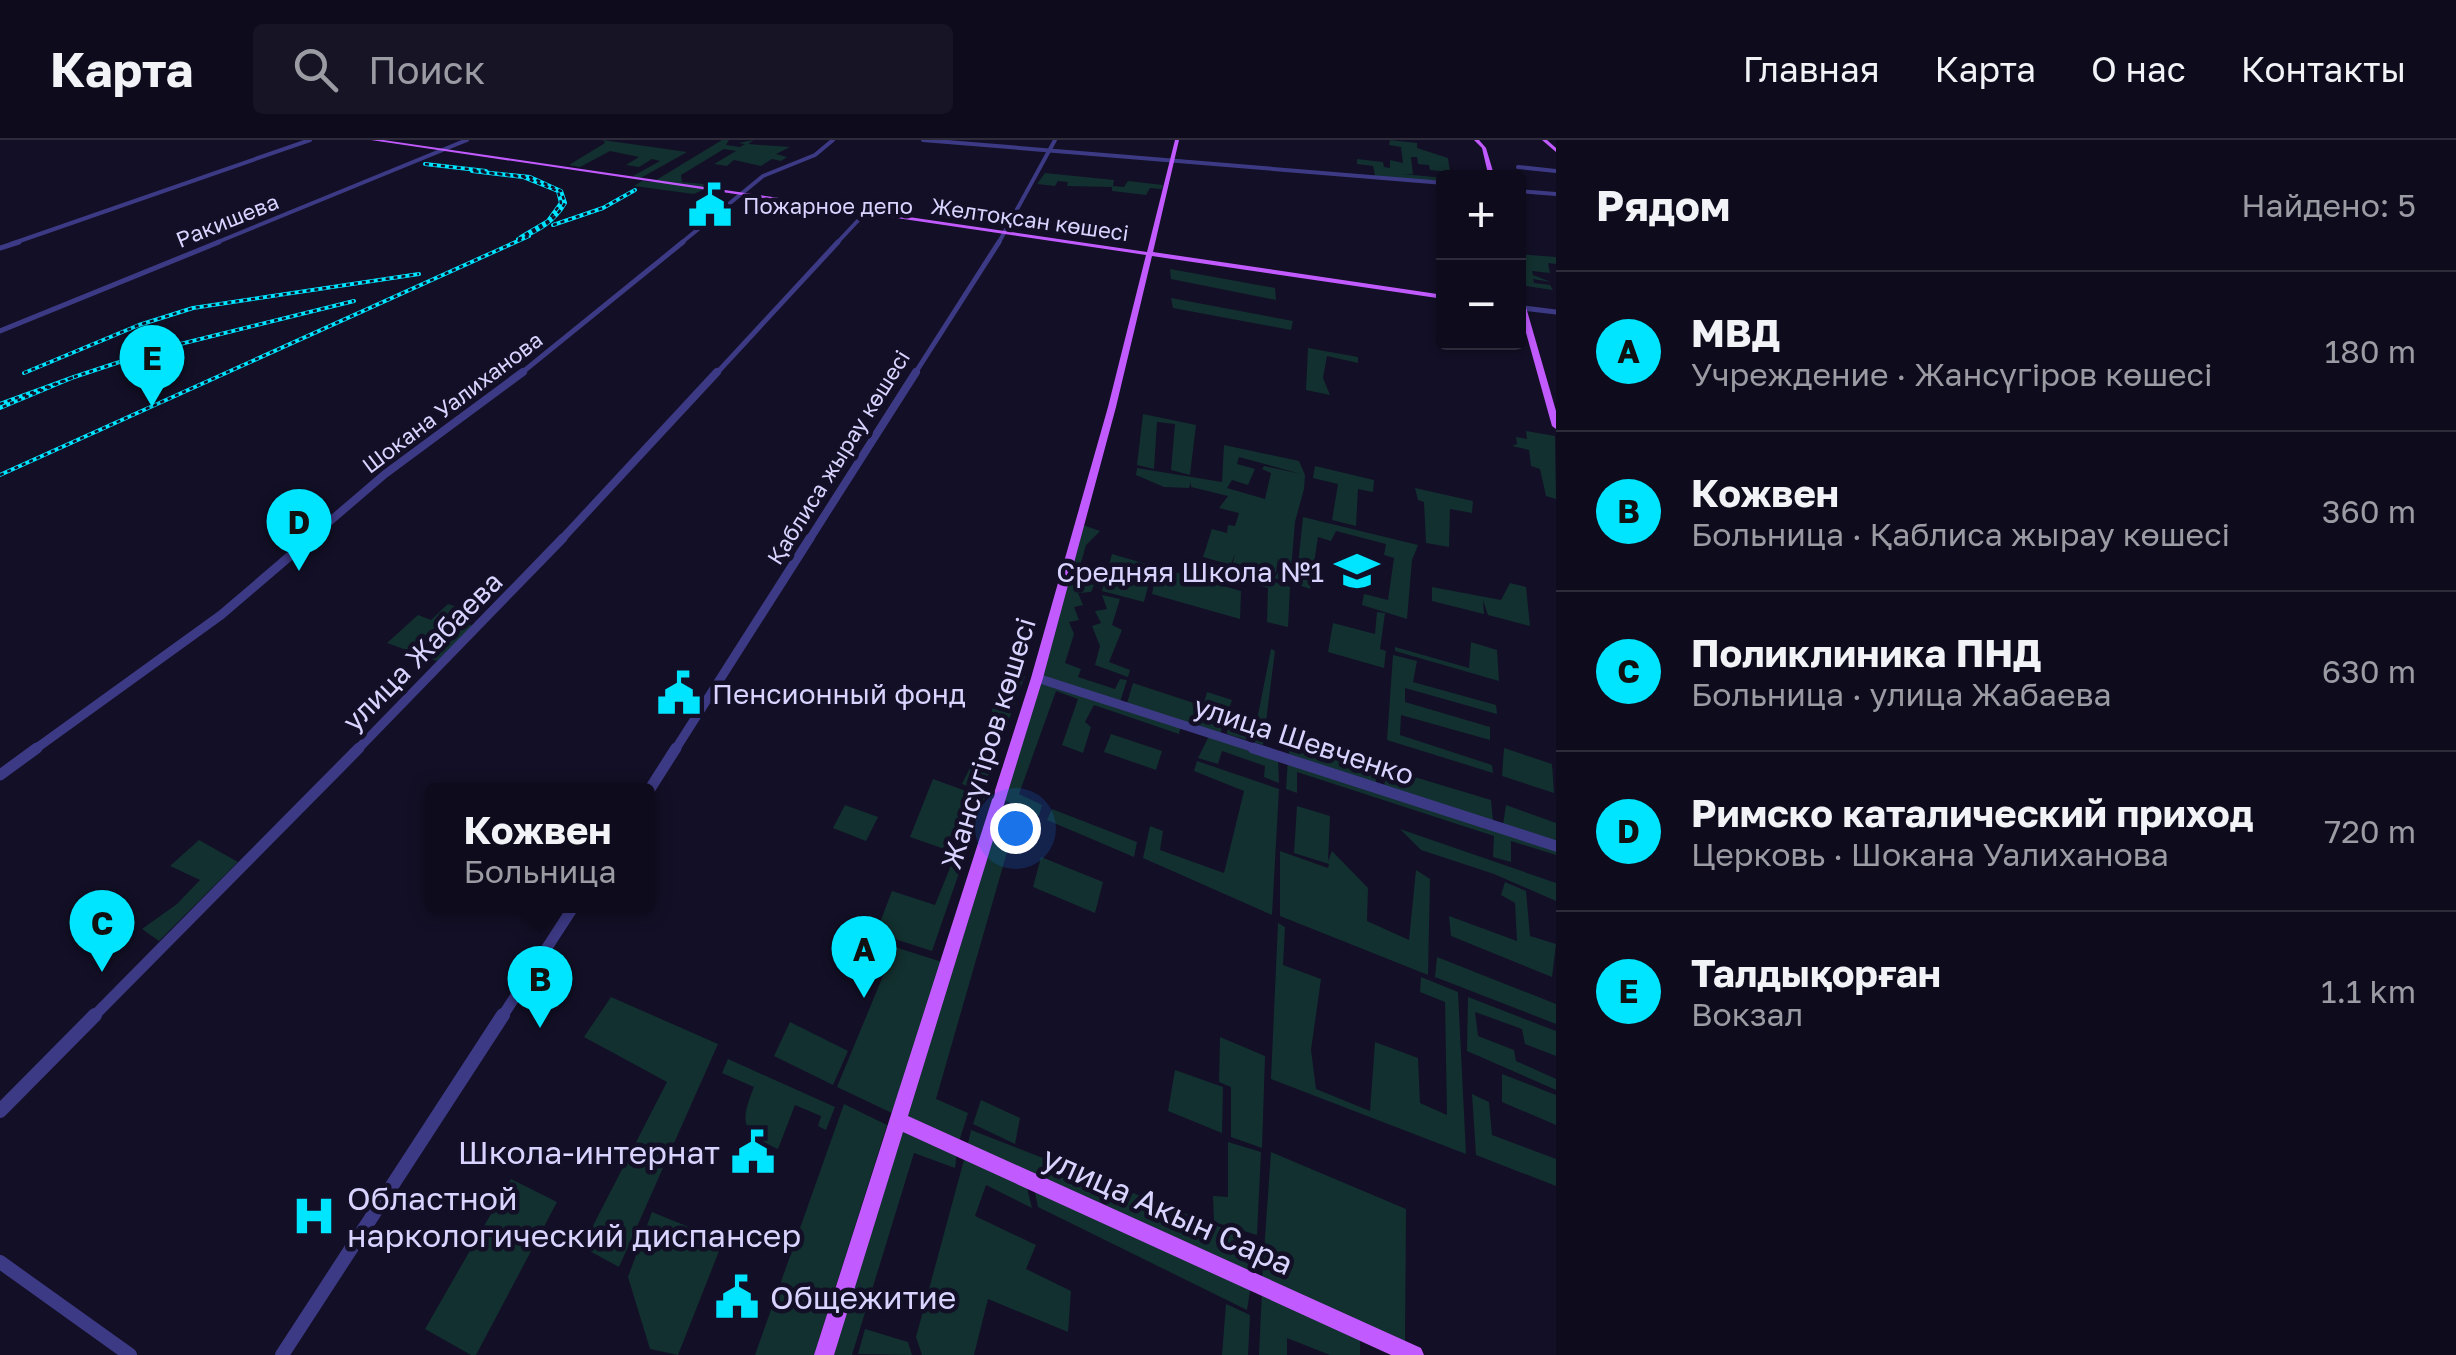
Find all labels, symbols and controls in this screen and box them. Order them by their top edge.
search box [253,24,953,114]
text: Карта [50,40,193,98]
icon: search [288,42,343,97]
text: Поиск [368,47,485,92]
text: Главная [1743,48,1880,90]
text: Карта [1935,48,2036,90]
text: О нас [2091,48,2186,90]
text: Контакты [2241,48,2406,90]
map controls [1436,170,1526,350]
button: + [1436,170,1526,260]
text: Рядом [1596,180,1730,230]
public building icon: Пожарное депо [686,181,734,229]
text: Найдено: 5 [2241,186,2416,224]
street label: Ракишева [172,187,282,253]
place label: Пожарное депо [743,192,913,219]
street label: Желтоқсан көшесі [929,192,1131,246]
button: − [1436,260,1526,350]
text: МВД [1691,310,1780,355]
pin: E [120,324,184,407]
street label: Шокана Уалиханова [357,325,547,479]
text: A [1617,332,1640,370]
text: 180 m [2325,332,2416,370]
street label: Қаблиса жырау көшесі [761,345,915,569]
text: Учреждение · Жансүгіров көшесі [1691,355,2213,393]
text: Кожвен [1691,470,1839,515]
pin: D [266,488,332,571]
text: B [1617,492,1640,530]
text: 360 m [2322,492,2416,530]
text: Больница · Қаблиса жырау көшесі [1691,515,2230,553]
school or university icon: Средняя Школа №1 [1333,547,1381,595]
place label: Средняя Школа №1 [1056,555,1324,588]
street label: улица Жабаева [335,564,509,738]
street label: Жансүгіров көшесі [934,613,1042,873]
text: Поликлиника ПНД [1691,630,2042,675]
text: C [1617,652,1640,690]
text: 630 m [2322,652,2416,690]
public building icon: Пенсионный фонд [655,669,703,717]
text: Больница · улица Жабаева [1691,675,2112,713]
place label: Пенсионный фонд [712,677,966,710]
street label: улица Шевченко [1190,689,1418,791]
popup [425,783,655,913]
text: Римско каталический приход [1691,790,2253,835]
your location [990,803,1041,854]
text: Кожвен [464,807,612,852]
text: D [1617,812,1640,850]
text: 720 m [2324,812,2416,850]
text: Церковь · Шокана Уалиханова [1691,835,2169,873]
text: Больница [464,852,616,890]
pin: C [70,890,134,972]
pin: A [832,916,896,998]
pin: B [508,946,572,1028]
text: Талдықорған [1691,950,1941,995]
text: E [1619,972,1638,1010]
text: 1.1 km [2321,972,2416,1010]
text: Вокзал [1691,995,1803,1033]
public building icon: Школа-интернат [729,1128,777,1176]
place label: Школа-интернат [458,1133,720,1171]
street label: улица Акын Сара [1037,1138,1299,1282]
place label: Областной наркологический диспансер [347,1179,801,1254]
hospital icon: Областной наркологический диспансер [290,1192,338,1240]
public building icon: Общежитие [713,1273,761,1321]
place label: Общежитие [770,1278,956,1316]

